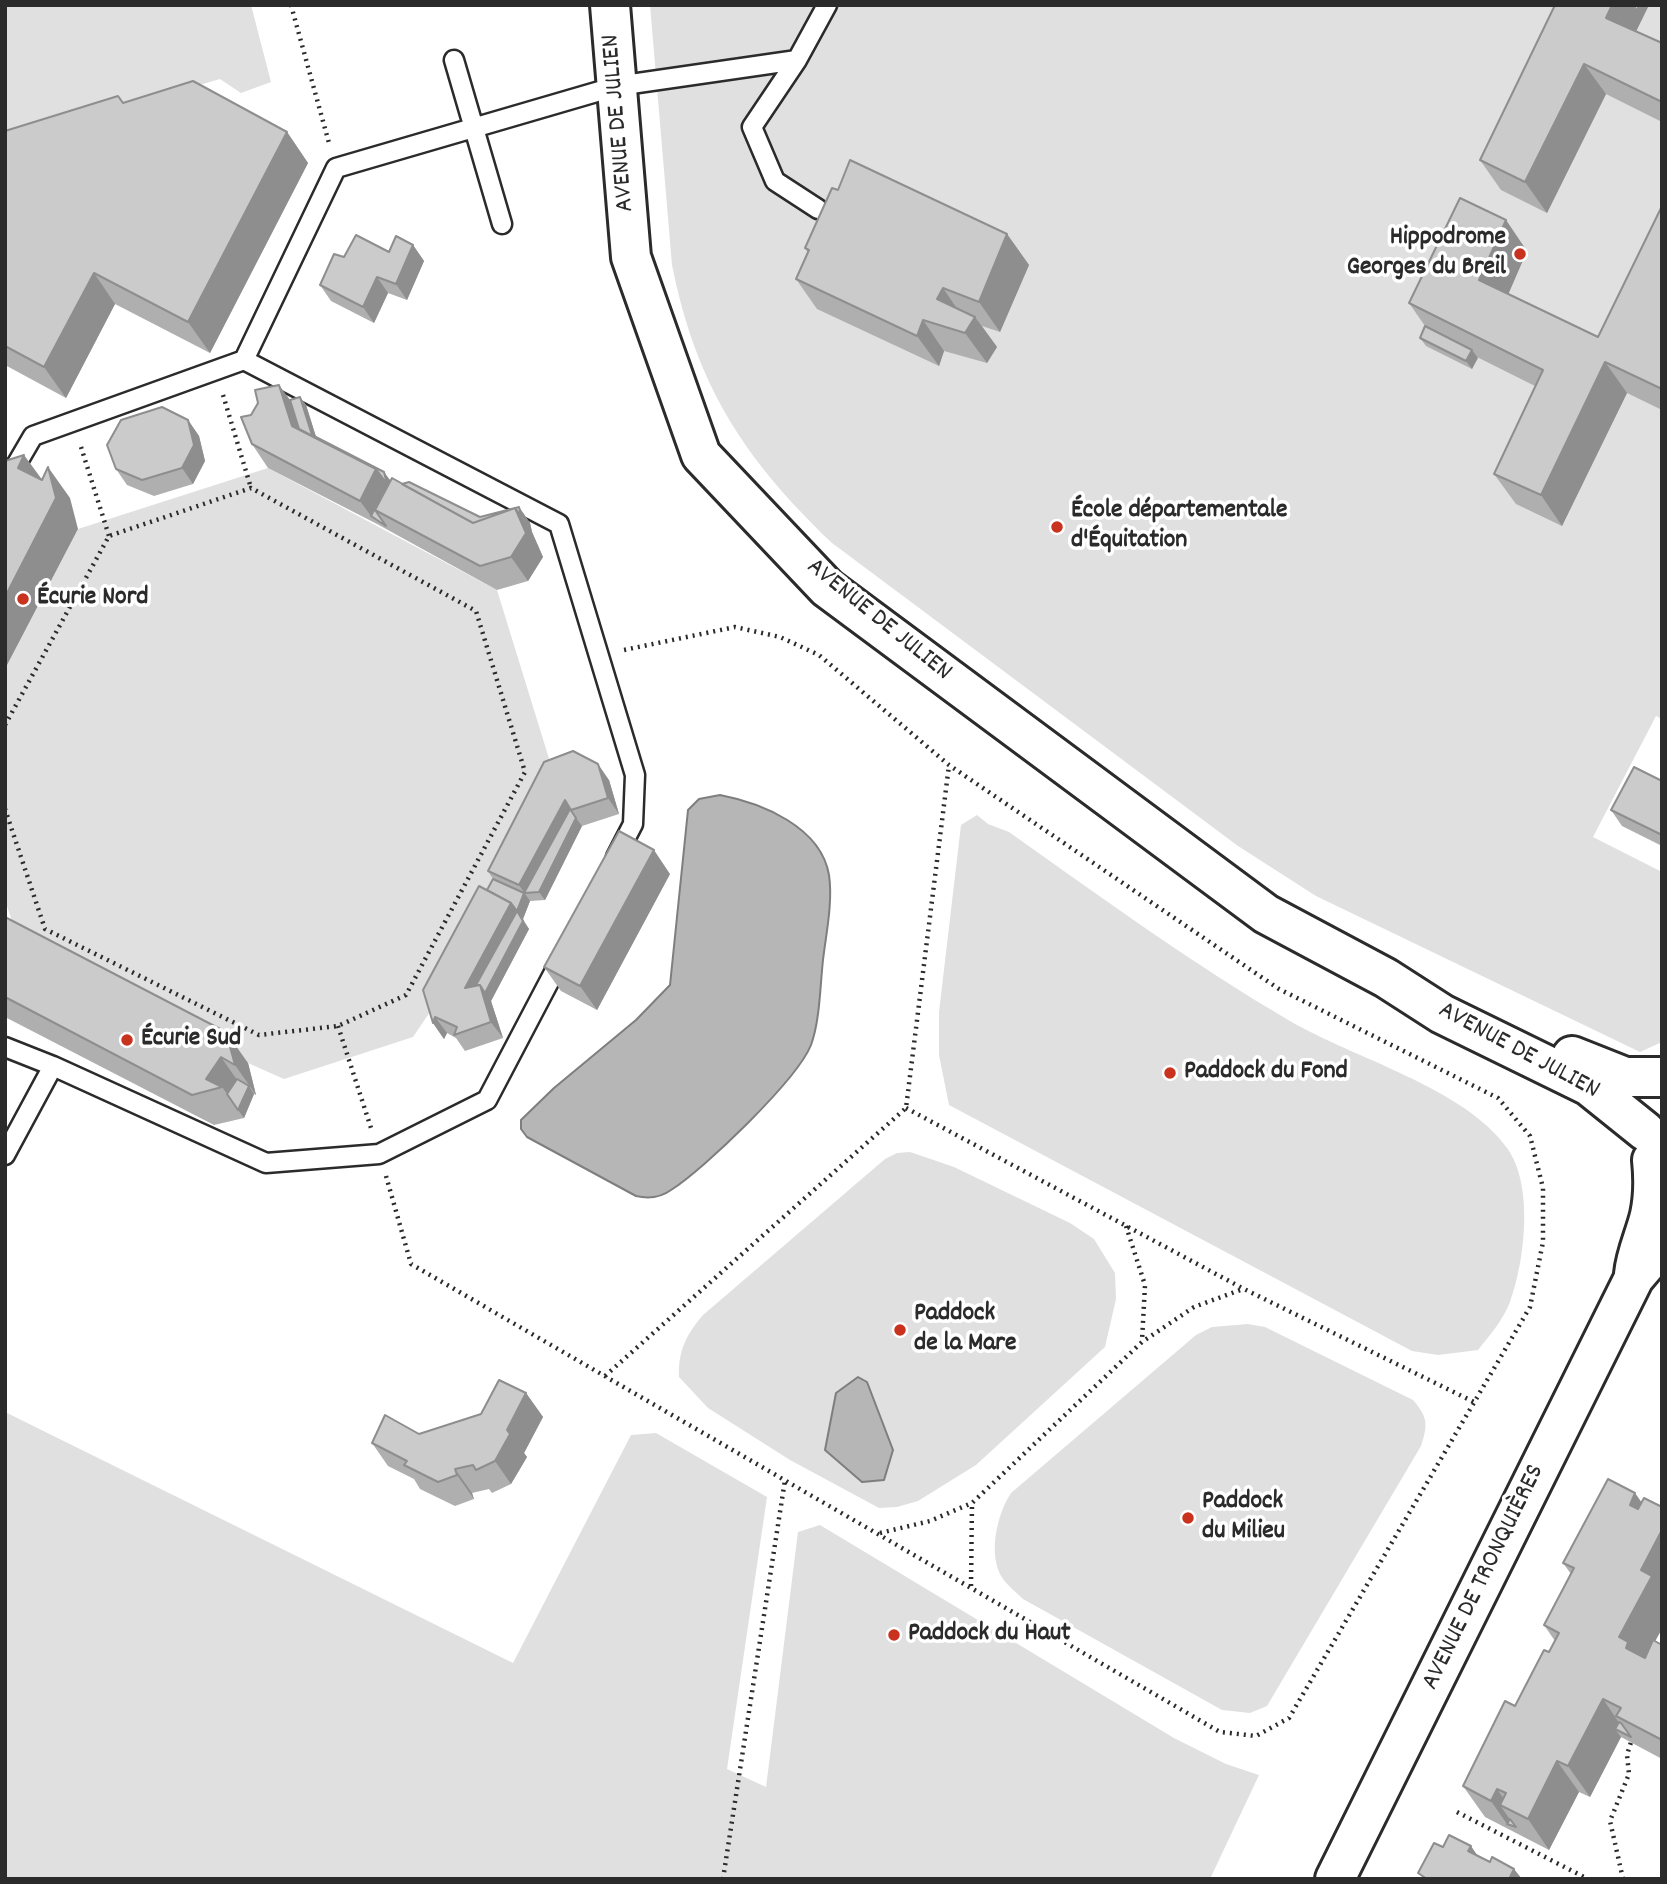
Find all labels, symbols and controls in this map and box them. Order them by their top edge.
street label: AVENUE DE JULIEN [597,33,643,213]
place label: Hippodrome Georges du Breil [1347,223,1506,284]
marker: Hippodrome Georges du Breil [1512,246,1528,262]
place label: École départementale d'Équitation [1071,496,1287,558]
marker: École départementale d'Équitation [1049,519,1065,535]
street label: AVENUE DE JULIEN [799,553,957,689]
place label: Écurie Nord [37,583,149,615]
marker: Écurie Nord [15,591,31,607]
street label: AVENUE DE JULIEN [1432,996,1604,1108]
place label: Écurie Sud [141,1024,241,1056]
marker: Écurie Sud [119,1032,135,1048]
place label: Paddock du Fond [1184,1057,1348,1089]
marker: Paddock du Fond [1162,1065,1178,1081]
place label: Paddock de la Mare [914,1299,1016,1360]
marker: Paddock de la Mare [892,1322,908,1338]
street label: AVENUE DE TRONQUIÈRES [1417,1460,1553,1696]
place label: Paddock du Milieu [1202,1487,1285,1548]
marker: Paddock du Milieu [1180,1510,1196,1526]
place label: Paddock du Haut [908,1619,1071,1651]
marker: Paddock du Haut [886,1627,902,1643]

